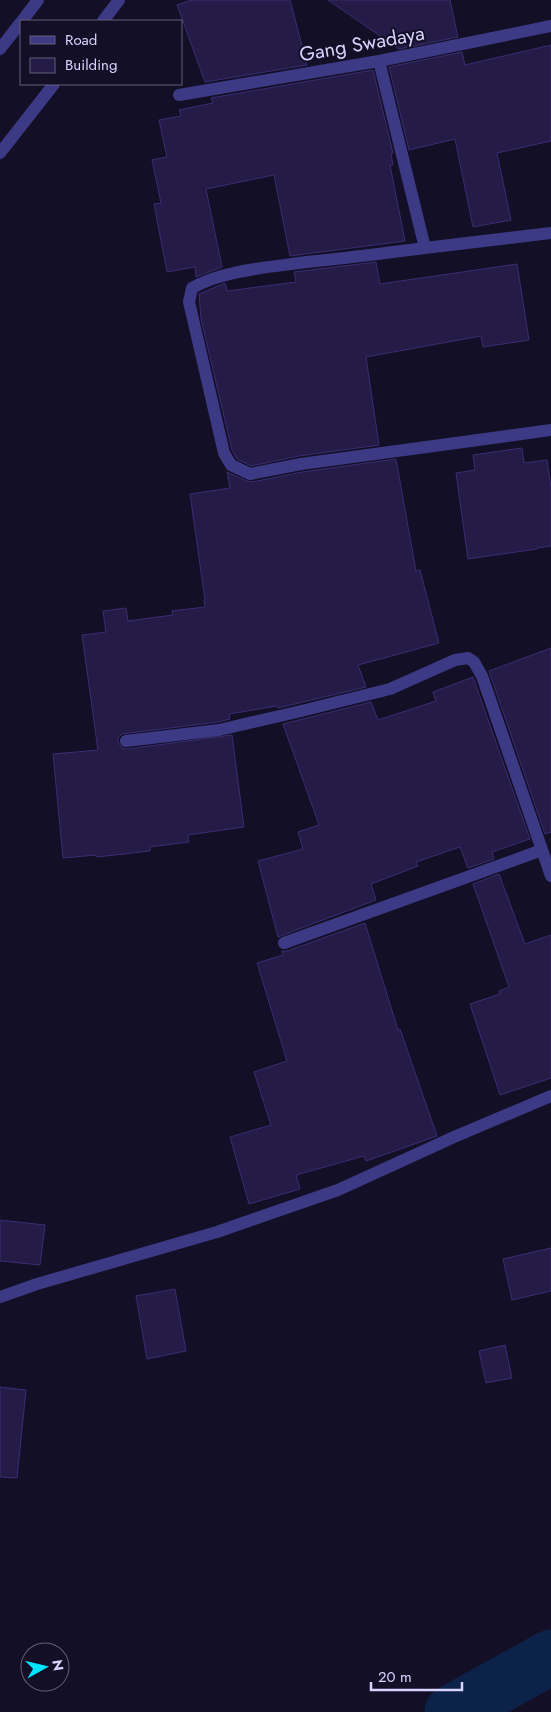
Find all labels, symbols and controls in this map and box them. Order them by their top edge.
street label: Gang Swadaya [297,19,427,69]
legend [20,20,182,85]
text: Road [65,29,97,51]
text: Building [65,54,117,76]
north arrow [20,1642,70,1692]
text: N [47,1658,69,1672]
scale bar [371,1660,462,1692]
text: 20 m [378,1666,412,1688]

